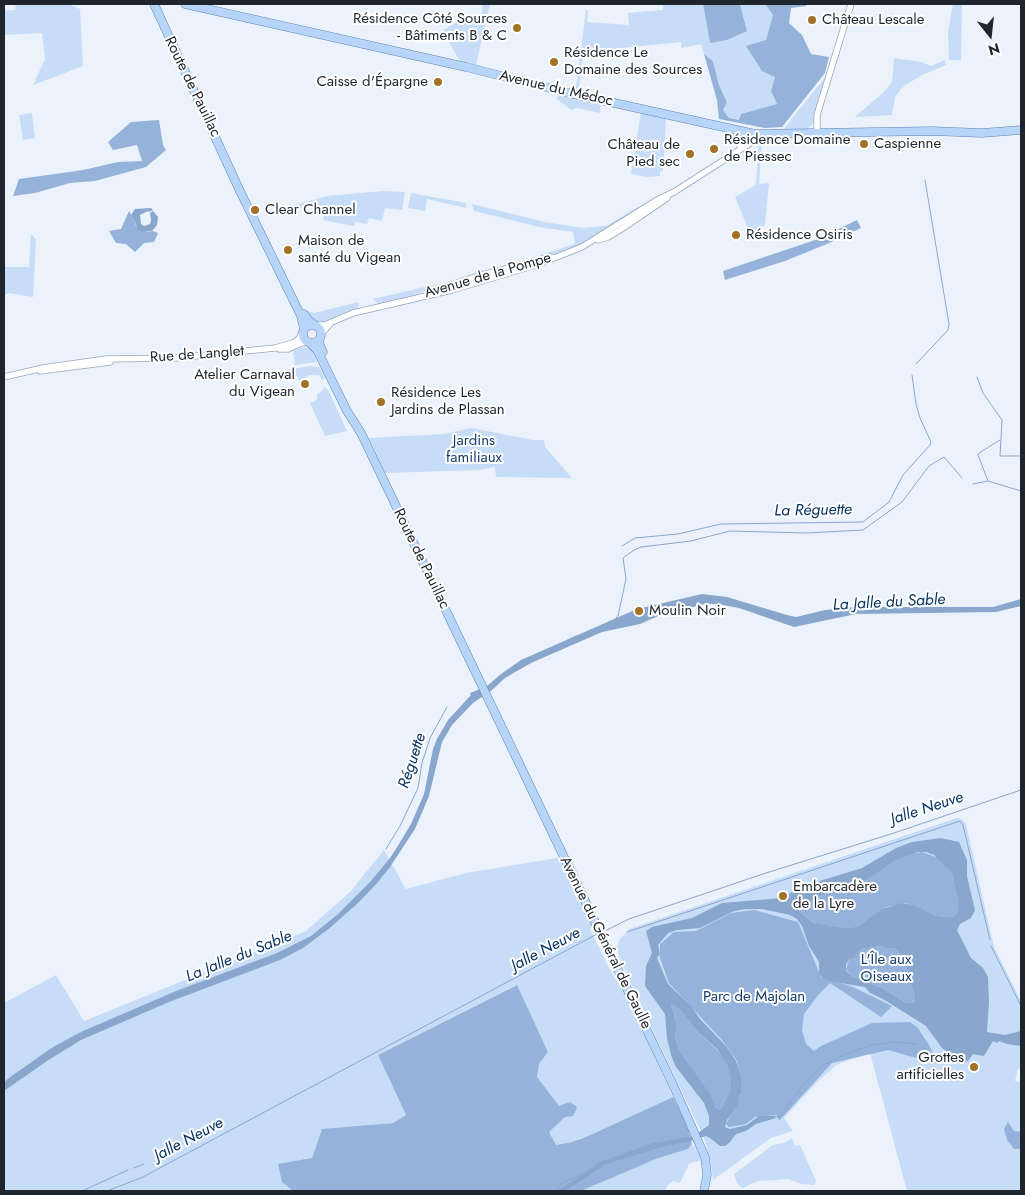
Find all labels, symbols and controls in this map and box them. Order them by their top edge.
place label: Résidence Côté Sources - Bâtiments B & C [353,10,507,45]
north arrow [965,10,1015,60]
place label: Château Lescale [822,11,924,29]
marker: Château Lescale [806,14,818,26]
marker: Résidence Côté Sources - Bâtiments B & C [511,22,523,34]
street label: Route de Pauillac [160,34,224,140]
text: N [986,38,1002,61]
place label: Résidence Le Domaine des Sources [564,44,702,79]
marker: Résidence Le Domaine des Sources [548,56,560,68]
street label: Avenue du Médoc [497,67,615,111]
place label: Caisse d'Épargne [316,73,428,91]
marker: Caisse d'Épargne [432,76,444,88]
place label: Résidence Domaine de Piessec [724,131,850,166]
place label: Caspienne [874,135,941,153]
place label: Château de Pied sec [607,136,680,171]
marker: Caspienne [858,138,870,150]
marker: Résidence Domaine de Piessec [708,143,720,155]
marker: Château de Pied sec [684,148,696,160]
place label: Clear Channel [265,201,356,219]
marker: Clear Channel [249,204,261,216]
place label: Résidence Osiris [746,226,852,244]
marker: Résidence Osiris [730,229,742,241]
place label: Maison de santé du Vigean [298,232,401,267]
marker: Maison de santé du Vigean [282,244,294,256]
street label: Avenue de la Pompe [423,249,553,303]
street label: Rue de Langlet [149,343,245,367]
place label: Atelier Carnaval du Vigean [194,366,295,401]
marker: Atelier Carnaval du Vigean [299,378,311,390]
place label: Résidence Les Jardins de Plassan [391,384,505,419]
marker: Résidence Les Jardins de Plassan [375,396,387,408]
park label: Jardins familiaux [446,432,502,467]
water label: La Réguette [774,501,852,521]
street label: Route de Pauillac [389,506,453,612]
water label: La Jalle du Sable [832,590,946,616]
place label: Moulin Noir [649,602,726,620]
marker: Moulin Noir [633,605,645,617]
water label: Réguette [395,731,431,791]
water label: Jalle Neuve [888,788,966,830]
street label: Avenue du Général de Gaulle [555,854,655,1032]
place label: Embarcadère de la Lyre [793,878,877,913]
marker: Embarcadère de la Lyre [777,890,789,902]
water label: Jalle Neuve [508,924,584,976]
water label: La Jalle du Sable [183,927,295,987]
park label: L'Île aux Oiseaux [861,951,911,986]
park label: Parc de Majolan [703,988,805,1006]
place label: Grottes artificielles [896,1049,964,1084]
marker: Grottes artificielles [968,1061,980,1073]
water label: Jalle Neuve [151,1114,227,1166]

